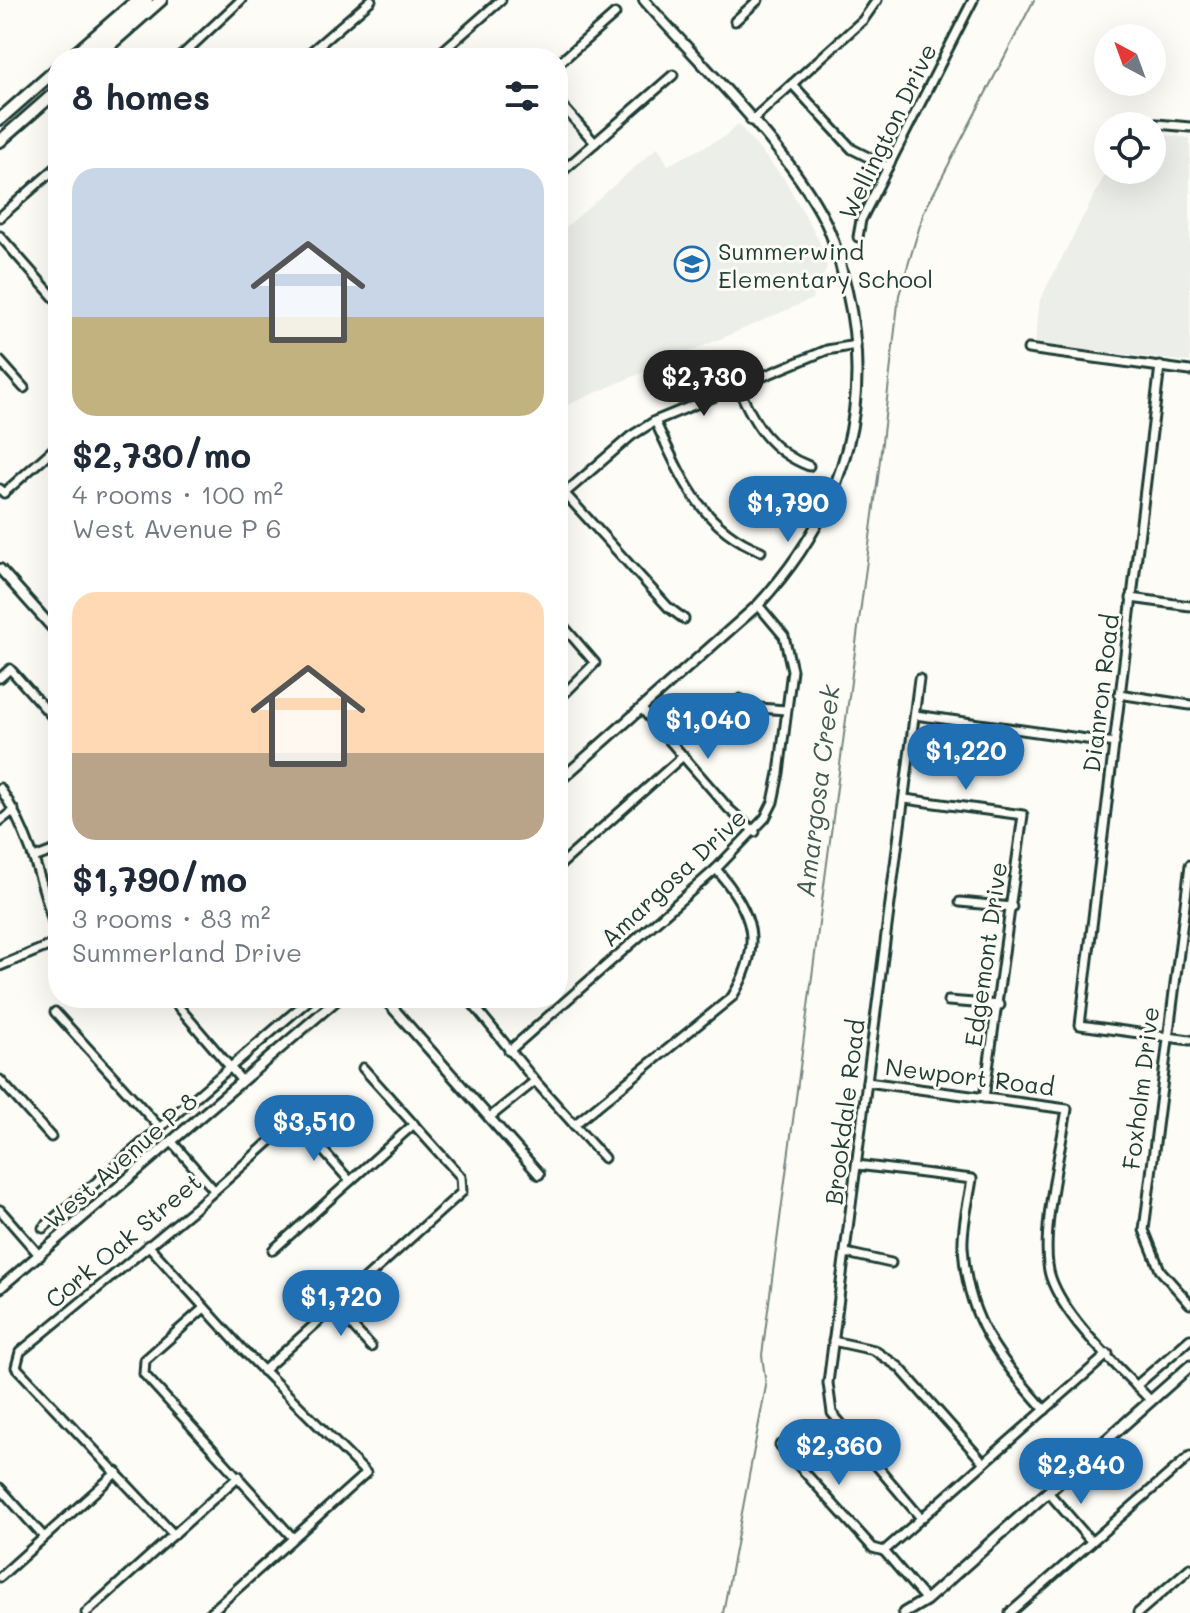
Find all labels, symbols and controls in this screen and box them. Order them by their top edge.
north arrow [1094,24,1166,96]
map controls [1094,24,1166,184]
street label: Wellington Drive [831,38,943,224]
text: 8 homes [72,74,210,119]
icon: filters [500,74,544,118]
button: locate [1094,112,1166,184]
icon: home [236,220,380,364]
place label: Summerwind Elementary School [718,235,933,294]
school or university icon: Summerwind Elementary School [673,245,711,283]
pin: $2,730 [639,350,769,418]
text: $2,730 [661,359,747,393]
text: $2,730/mo [72,432,251,477]
pin: $1,790 [723,476,853,544]
text: 4 rooms · 100 m² [72,477,283,511]
text: $1,790 [747,485,829,519]
text: West Avenue P 6 [72,511,282,545]
street label: Dianron Road [1075,612,1125,774]
icon: home [236,644,380,788]
water label: Amargosa Creek [787,682,847,899]
pin: $1,040 [643,693,773,761]
text: $1,040 [665,702,751,736]
pin: $1,220 [901,724,1031,792]
text: $1,220 [925,733,1007,767]
street label: Amargosa Drive [593,801,753,953]
text: $1,790/mo [72,856,247,901]
street label: Edgemont Drive [957,860,1013,1048]
text: 3 rooms · 83 m² [72,901,271,935]
text: Summerland Drive [72,935,302,969]
street label: Foxholm Drive [1115,1005,1165,1171]
street label: Brookdale Road [817,1017,871,1207]
street label: Newport Road [884,1050,1056,1102]
street label: West Avenue P 8 [37,1085,203,1235]
pin: $3,510 [249,1095,379,1163]
text: $3,510 [272,1104,356,1138]
street label: Cork Oak Street [38,1166,208,1314]
pin: $1,720 [276,1270,406,1338]
text: $1,720 [300,1279,382,1313]
pin: $2,360 [774,1419,904,1487]
text: $2,360 [796,1428,882,1462]
pin: $2,840 [1016,1438,1146,1506]
text: $2,840 [1037,1447,1125,1481]

